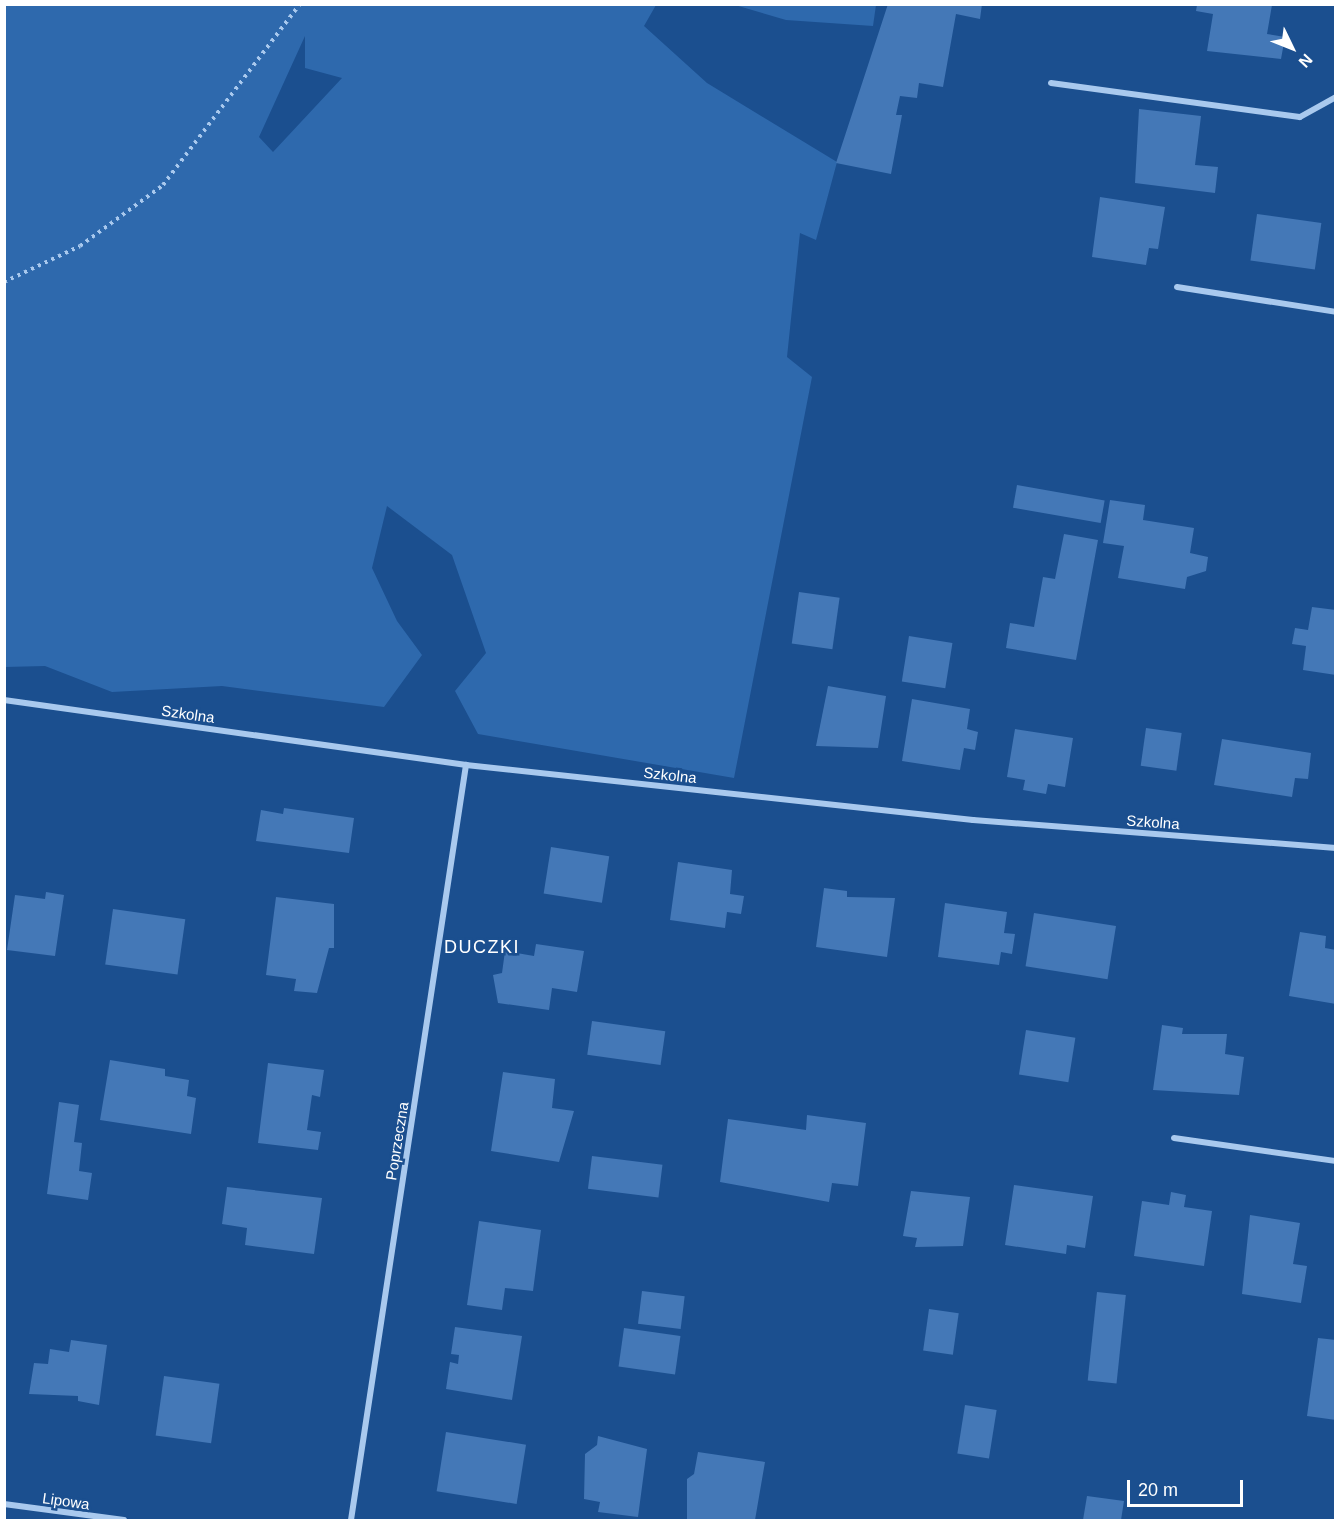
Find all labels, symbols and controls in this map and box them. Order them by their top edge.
north arrow [1262,18,1322,78]
text: N [1295,51,1316,71]
street label: Szkolna [160,701,216,727]
street label: Szkolna [643,763,697,787]
street label: Szkolna [1126,811,1180,833]
district label: DUCZKI [444,936,520,958]
street label: Poprzeczna [382,1100,412,1182]
scale bar [1130,1468,1246,1506]
text: 20 m [1138,1480,1178,1500]
street label: Lipowa [41,1489,91,1513]

